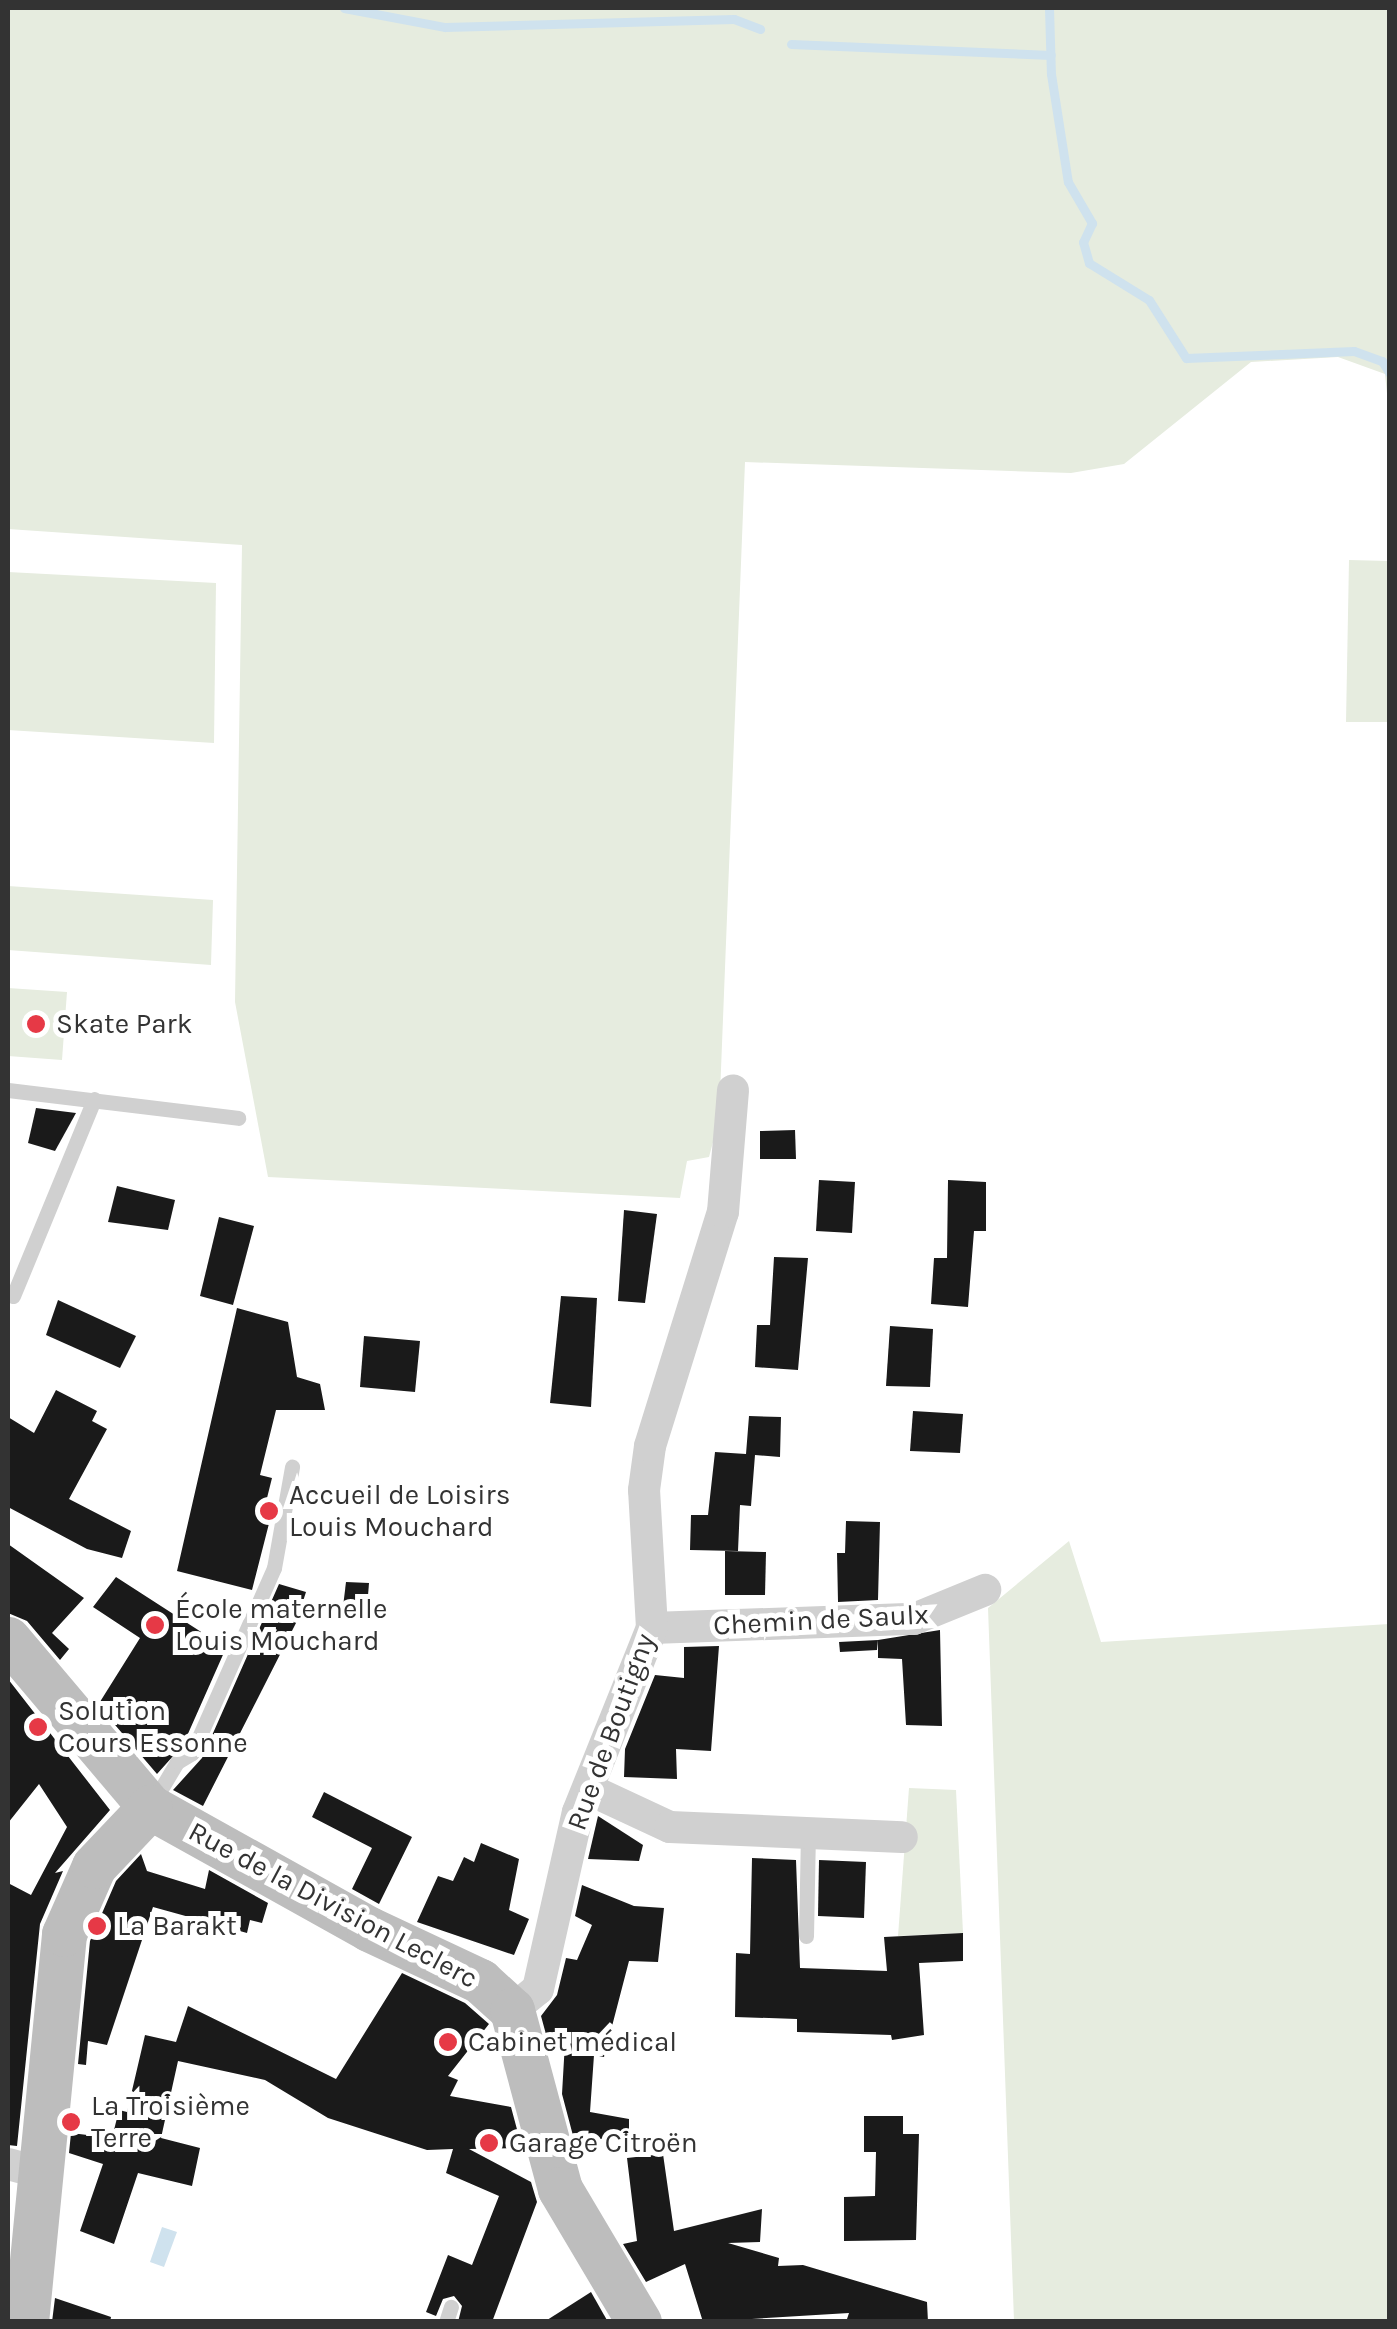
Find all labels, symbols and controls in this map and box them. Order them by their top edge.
place label: Skate Park [56,1007,192,1041]
marker: Skate Park [25,1013,47,1035]
place label: Accueil de Loisirs Louis Mouchard [289,1478,510,1544]
marker: Accueil de Loisirs Louis Mouchard [258,1500,280,1522]
place label: École maternelle Louis Mouchard [175,1592,387,1658]
street label: Chemin de Saulx [712,1598,930,1642]
marker: École maternelle Louis Mouchard [144,1614,166,1636]
street label: Rue de Boutigny [560,1629,662,1835]
place label: Solution Cours Essonne [58,1694,248,1760]
marker: Solution Cours Essonne [27,1716,49,1738]
street label: Rue de la Division Leclerc [183,1814,483,1996]
place label: La Barakt [117,1909,237,1943]
marker: La Barakt [86,1915,108,1937]
place label: Cabinet médical [468,2025,677,2059]
marker: Cabinet médical [437,2031,459,2053]
place label: La Troisième Terre [91,2089,250,2155]
marker: La Troisième Terre [60,2111,82,2133]
place label: Garage Citroën [509,2126,698,2160]
marker: Garage Citroën [478,2132,500,2154]

